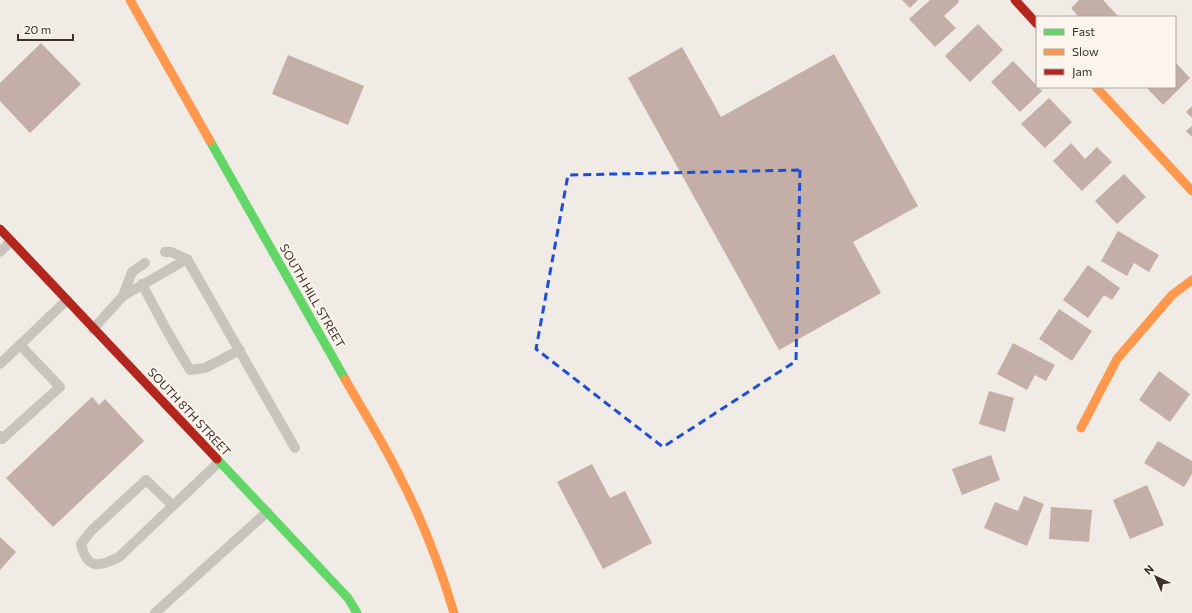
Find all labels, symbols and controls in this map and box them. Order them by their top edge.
scale bar [18,16,73,42]
legend [1036,16,1176,88]
text: 20 m [24,22,51,36]
text: Fast [1072,24,1095,38]
text: Slow [1072,44,1099,58]
text: Jam [1072,64,1092,79]
street label: SOUTH HILL STREET [277,241,348,350]
street label: SOUTH 8TH STREET [145,364,234,458]
north arrow [1136,557,1176,597]
text: N [1141,562,1156,577]

